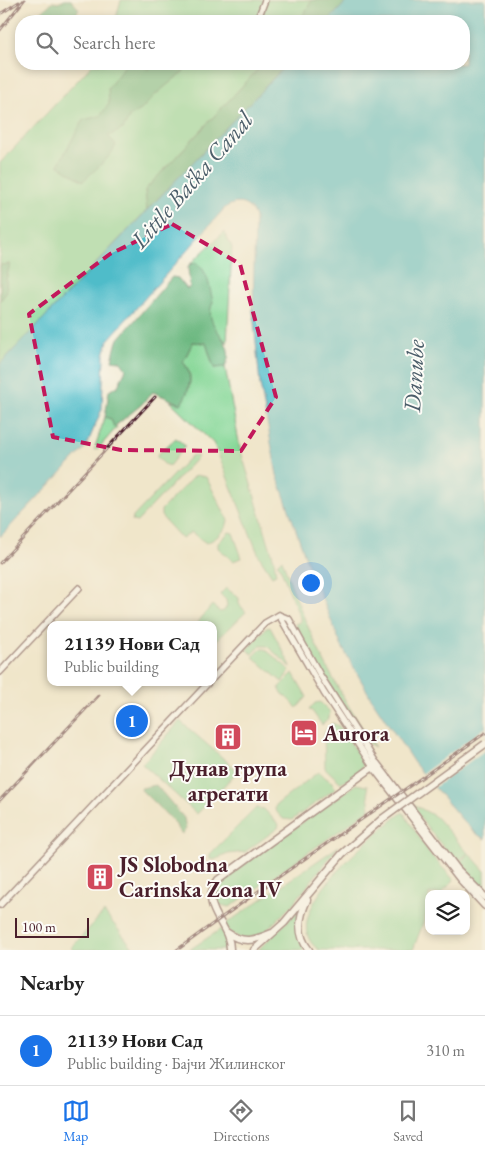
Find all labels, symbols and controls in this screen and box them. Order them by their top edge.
search box [15,15,470,70]
icon: search [33,29,61,57]
text: Search here [73,30,155,55]
water label: Little Bačka Canal [123,104,260,255]
water label: Danube [396,338,431,414]
your location [298,570,324,596]
popup [47,621,217,686]
text: 21139 Нови Сад [64,631,200,656]
text: Public building [64,656,159,677]
pin: 1 [116,702,148,740]
hotel icon: Aurora [289,718,319,748]
place label: Aurora [322,719,390,748]
building icon: Дунав група агрегати [213,722,243,752]
place label: Дунав група агрегати [169,754,287,808]
place label: JS Slobodna Carinska Zona IV [117,850,282,904]
building icon: JS Slobodna Carinska Zona IV [85,862,115,892]
map controls [425,890,470,935]
button: layers [425,890,470,935]
scale bar [15,915,89,938]
text: 100 m [22,918,56,936]
text: Nearby [20,969,84,996]
text: 21139 Нови Сад [67,1028,203,1053]
text: 1 [32,1040,40,1061]
text: 310 m [426,1040,465,1061]
text: Public building · Бајчи Жилинског [67,1053,285,1074]
tab: Map [62,1097,90,1145]
tab: Directions [213,1097,270,1145]
tab: Saved [393,1097,423,1145]

